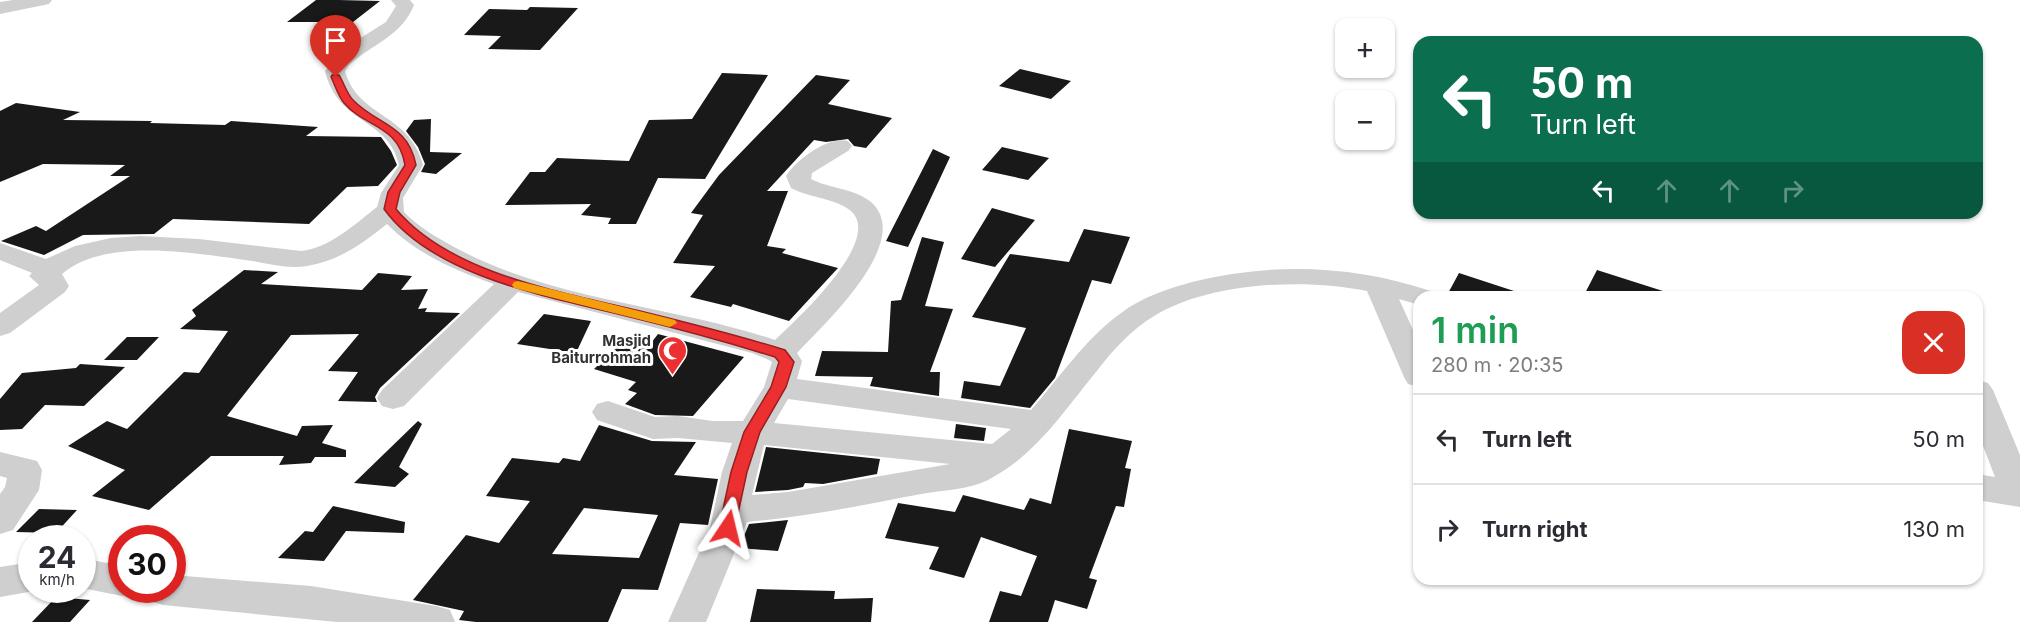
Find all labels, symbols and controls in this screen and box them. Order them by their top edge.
pin [310,15,361,77]
map controls [1335,18,1395,150]
button: + [1335,18,1395,78]
icon: arrive [319,24,352,57]
text: 50 m [1530,57,1633,108]
icon: left [1431,60,1509,138]
button: − [1335,90,1395,150]
text: Turn left [1530,108,1636,141]
icon: left [1587,174,1620,207]
icon: ahead [1650,174,1683,207]
icon: ahead [1713,174,1746,207]
icon: right [1776,174,1809,207]
text: 1 min [1431,308,1519,352]
button: close [1902,311,1965,374]
place label: Masjid Baiturrohmah [551,331,651,367]
mosque icon: Masjid Baiturrohmah [656,334,688,376]
text: 280 m · 20:35 [1431,353,1563,377]
icon: left [1431,423,1464,456]
text: Turn left [1482,426,1572,452]
text: 50 m [1912,426,1965,452]
position arrow [696,496,760,560]
icon: right [1431,513,1464,546]
text: Turn right [1482,516,1588,542]
text: 130 m [1903,516,1965,542]
speed limit sign: 30 [108,525,186,603]
text: 24 [38,539,76,575]
text: km/h [39,570,75,589]

